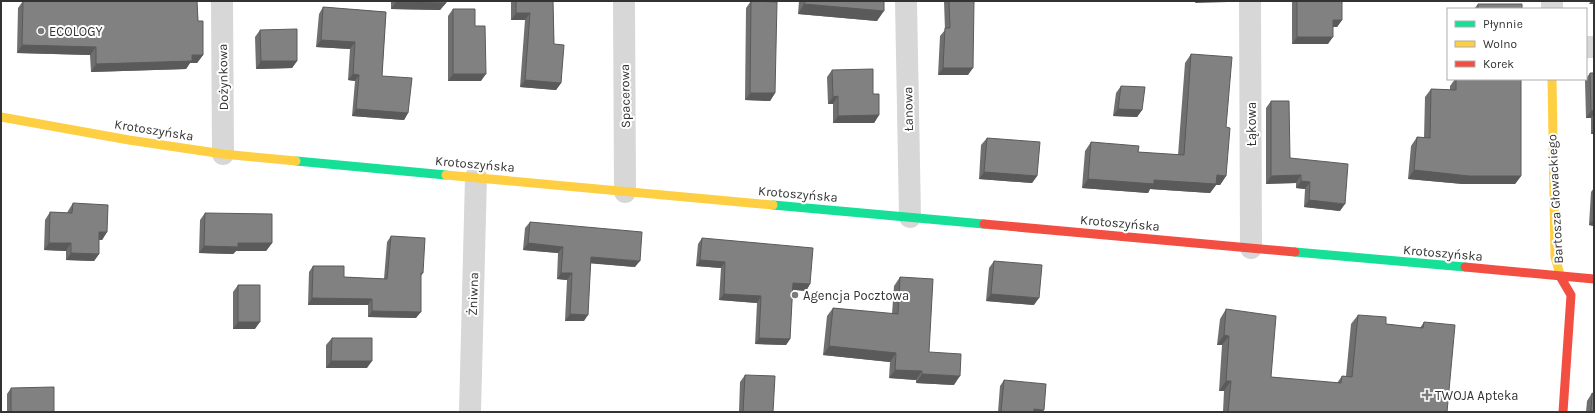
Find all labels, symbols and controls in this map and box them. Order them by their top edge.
legend [1447,8,1587,80]
text: Płynnie [1483,17,1523,31]
place label: ECOLOGY [49,24,103,39]
marker: ECOLOGY [36,26,46,36]
text: Wolno [1483,37,1517,51]
street label: Dożynkowa [215,43,231,111]
text: Korek [1483,57,1514,71]
street label: Spacerowa [617,64,633,128]
street label: Łanowa [900,86,916,132]
street label: Łąkowa [1244,102,1259,146]
street label: Krotoszyńska [113,116,195,144]
street label: Bartosza Głowackiego [1544,134,1566,264]
street label: Krotoszyńska [435,153,515,175]
street label: Krotoszyńska [758,183,838,205]
street label: Krotoszyńska [1080,212,1160,234]
street label: Krotoszyńska [1403,242,1483,264]
street label: Żniwna [465,272,481,316]
place label: Agencja Pocztowa [803,288,909,303]
marker: Agencja Pocztowa [790,290,800,300]
place label: TWOJA Apteka [1435,388,1518,403]
marker: TWOJA Apteka [1422,390,1432,400]

